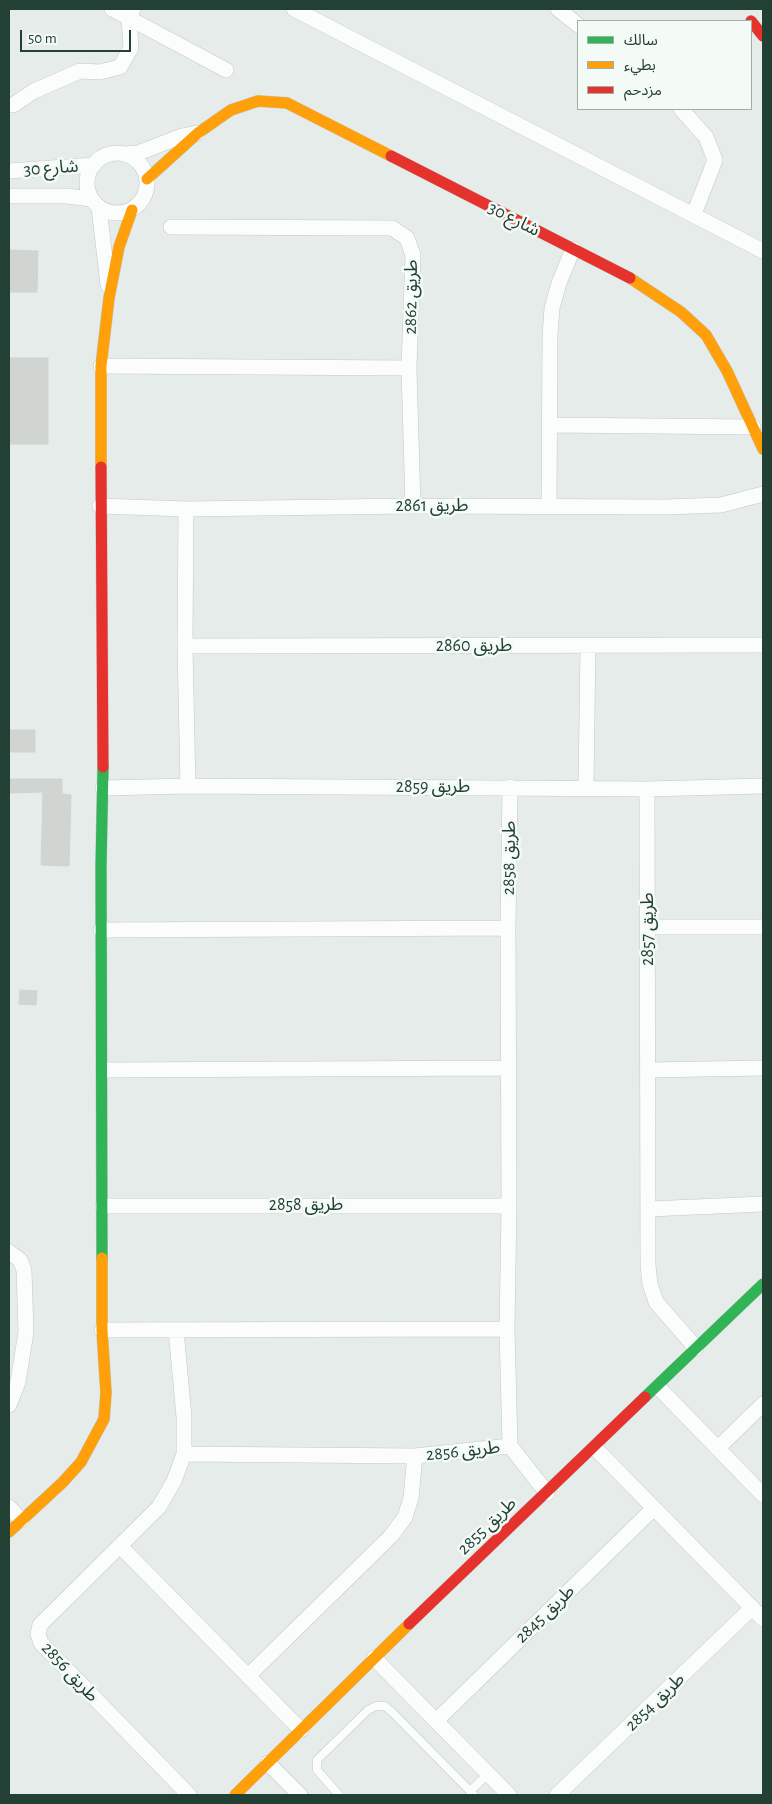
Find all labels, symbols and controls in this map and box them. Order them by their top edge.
scale bar [22,20,134,52]
legend [577,20,752,110]
text: 50 m [28,31,57,46]
text: سالك [624,33,658,48]
text: بطيء [624,58,656,73]
text: مزدحم [624,83,662,98]
street label: شارع 30 [23,155,79,181]
street label: شارع 30 [485,197,543,241]
street label: طريق 2862 [400,259,422,335]
street label: طريق 2861 [395,495,469,517]
street label: طريق 2860 [436,635,512,657]
street label: طريق 2859 [396,776,470,798]
street label: طريق 2858 [498,821,520,895]
street label: طريق 2857 [637,892,659,966]
street label: طريق 2858 [269,1194,343,1216]
street label: طريق 2856 [425,1436,501,1466]
street label: طريق 2855 [453,1493,521,1559]
street label: طريق 2845 [511,1580,579,1648]
street label: طريق 2856 [37,1637,103,1707]
street label: طريق 2854 [621,1668,689,1736]

